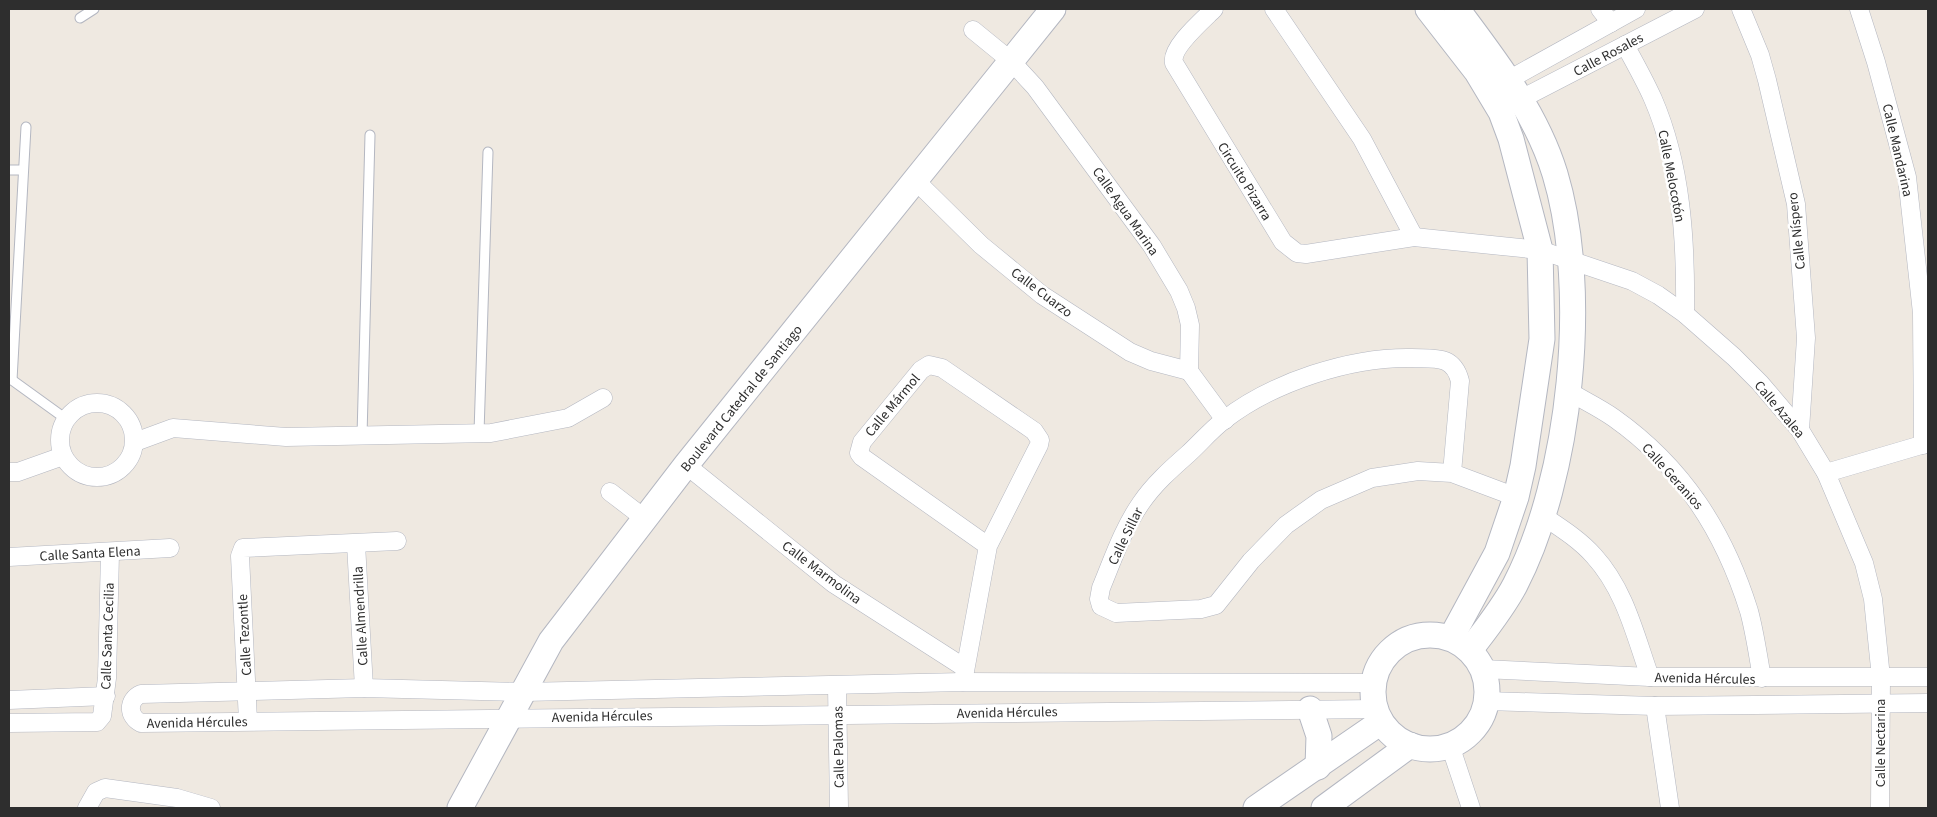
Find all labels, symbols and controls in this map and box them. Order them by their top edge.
street label: Calle Rosales [1570,28,1647,82]
street label: Calle Mandarina [1877,102,1917,199]
street label: Calle Melocotón [1652,128,1690,224]
street label: Circuito Pizarra [1212,138,1276,225]
street label: Calle Agua Marina [1087,163,1163,260]
street label: Calle Níspero [1783,191,1811,270]
street label: Calle Cuarzo [1006,263,1076,323]
street label: Boulevard Catedral de Santiago [676,321,807,476]
street label: Calle Mármol [860,369,925,441]
street label: Calle Azalea [1749,377,1809,443]
street label: Calle Geranios [1637,439,1708,515]
street label: Calle Sillar [1103,504,1149,569]
street label: Calle Marmolina [777,536,865,609]
street label: Calle Santa Elena [39,541,141,567]
street label: Calle Almendrilla [348,566,374,666]
street label: Calle Santa Cecilia [96,582,120,690]
street label: Calle Tezontle [233,594,257,676]
street label: Avenida Hércules [1654,668,1756,690]
street label: Calle Nectarina [1871,699,1891,787]
street label: Avenida Hércules [956,702,1058,724]
street label: Avenida Hércules [551,706,653,728]
street label: Calle Palomas [828,706,850,788]
street label: Avenida Hércules [146,712,248,734]

